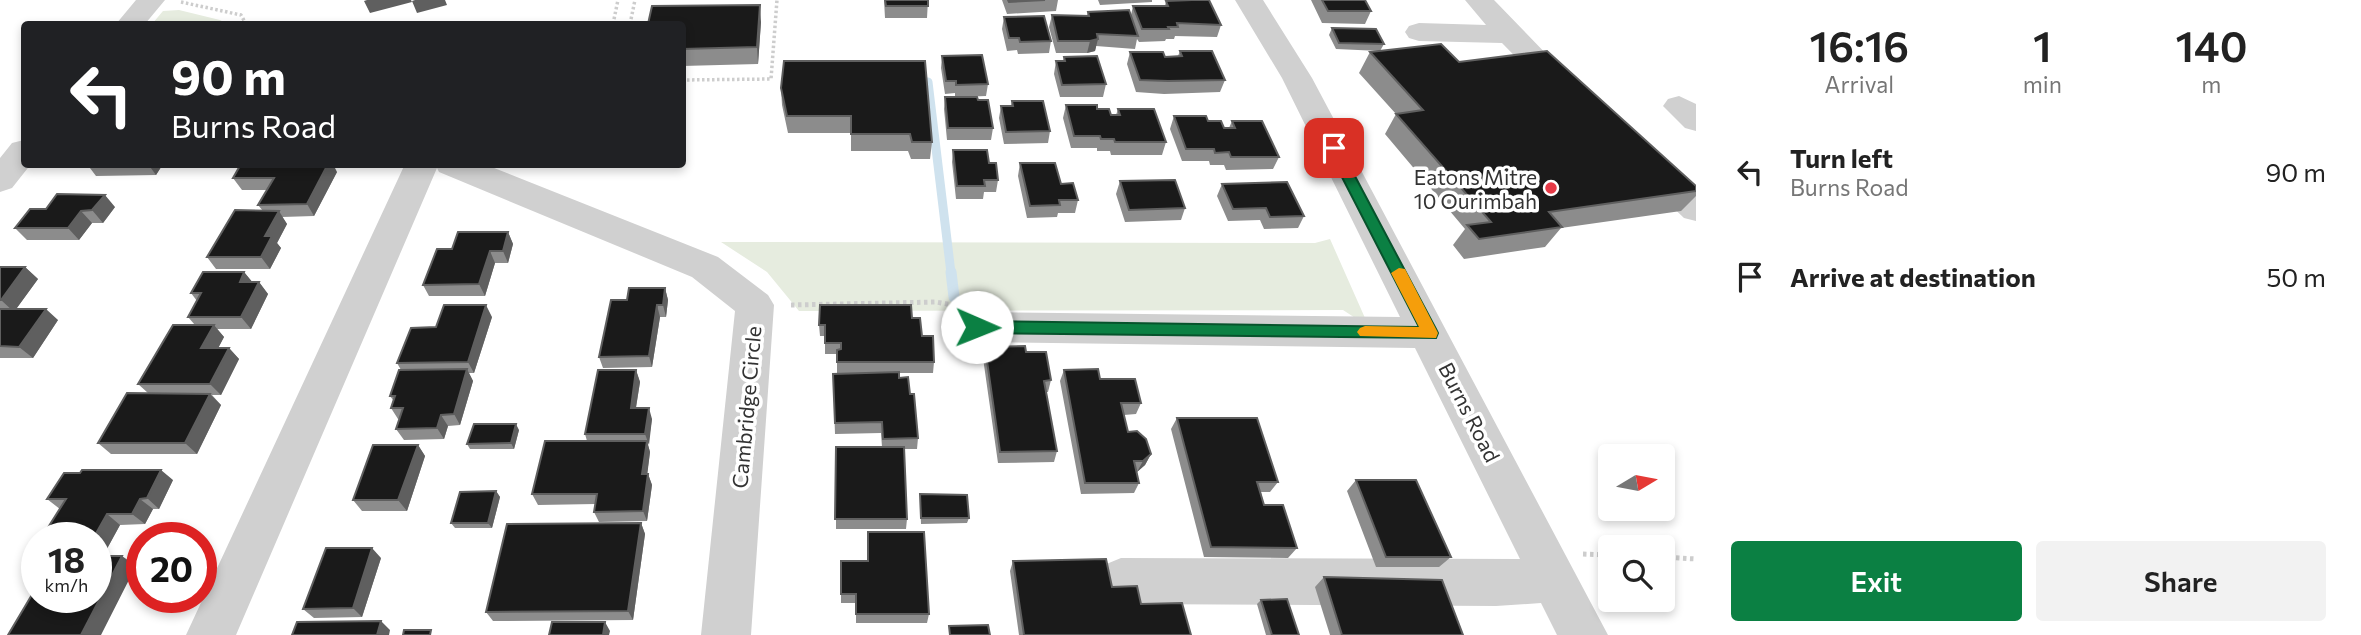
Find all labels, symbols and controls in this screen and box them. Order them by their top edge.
text: 16:16 [1810,19,1909,71]
text: 1 [2033,19,2052,71]
text: 140 [2175,19,2247,71]
text: 90 m [171,45,286,105]
icon: left [56,49,147,140]
text: Arrival [1825,70,1894,98]
text: min [2023,70,2062,98]
text: m [2201,70,2221,98]
text: Burns Road [171,105,336,145]
pin [1304,118,1364,178]
icon: arrive [1315,129,1353,167]
text: Turn left [1790,142,1893,173]
icon: left [1731,153,1769,191]
text: 90 m [2266,156,2326,187]
place label: Eatons Mitre 10 Ourimbah [1414,164,1537,213]
text: Burns Road [1790,173,1909,201]
marker: Eatons Mitre 10 Ourimbah [1543,180,1559,196]
icon: arrive [1731,258,1769,296]
text: Arrive at destination [1790,261,2036,292]
text: 50 m [2266,261,2326,292]
position arrow [940,290,1014,364]
street label: Cambridge Circle [726,325,766,489]
street label: Burns Road [1434,358,1506,466]
north arrow [1598,444,1675,522]
map controls [1598,444,1675,612]
speed limit sign: 20 [126,522,217,613]
button: search [1598,535,1675,612]
text: 18 [48,537,85,580]
button: Exit [1731,541,2022,621]
button: Share [2036,541,2326,621]
text: km/h [45,574,88,596]

